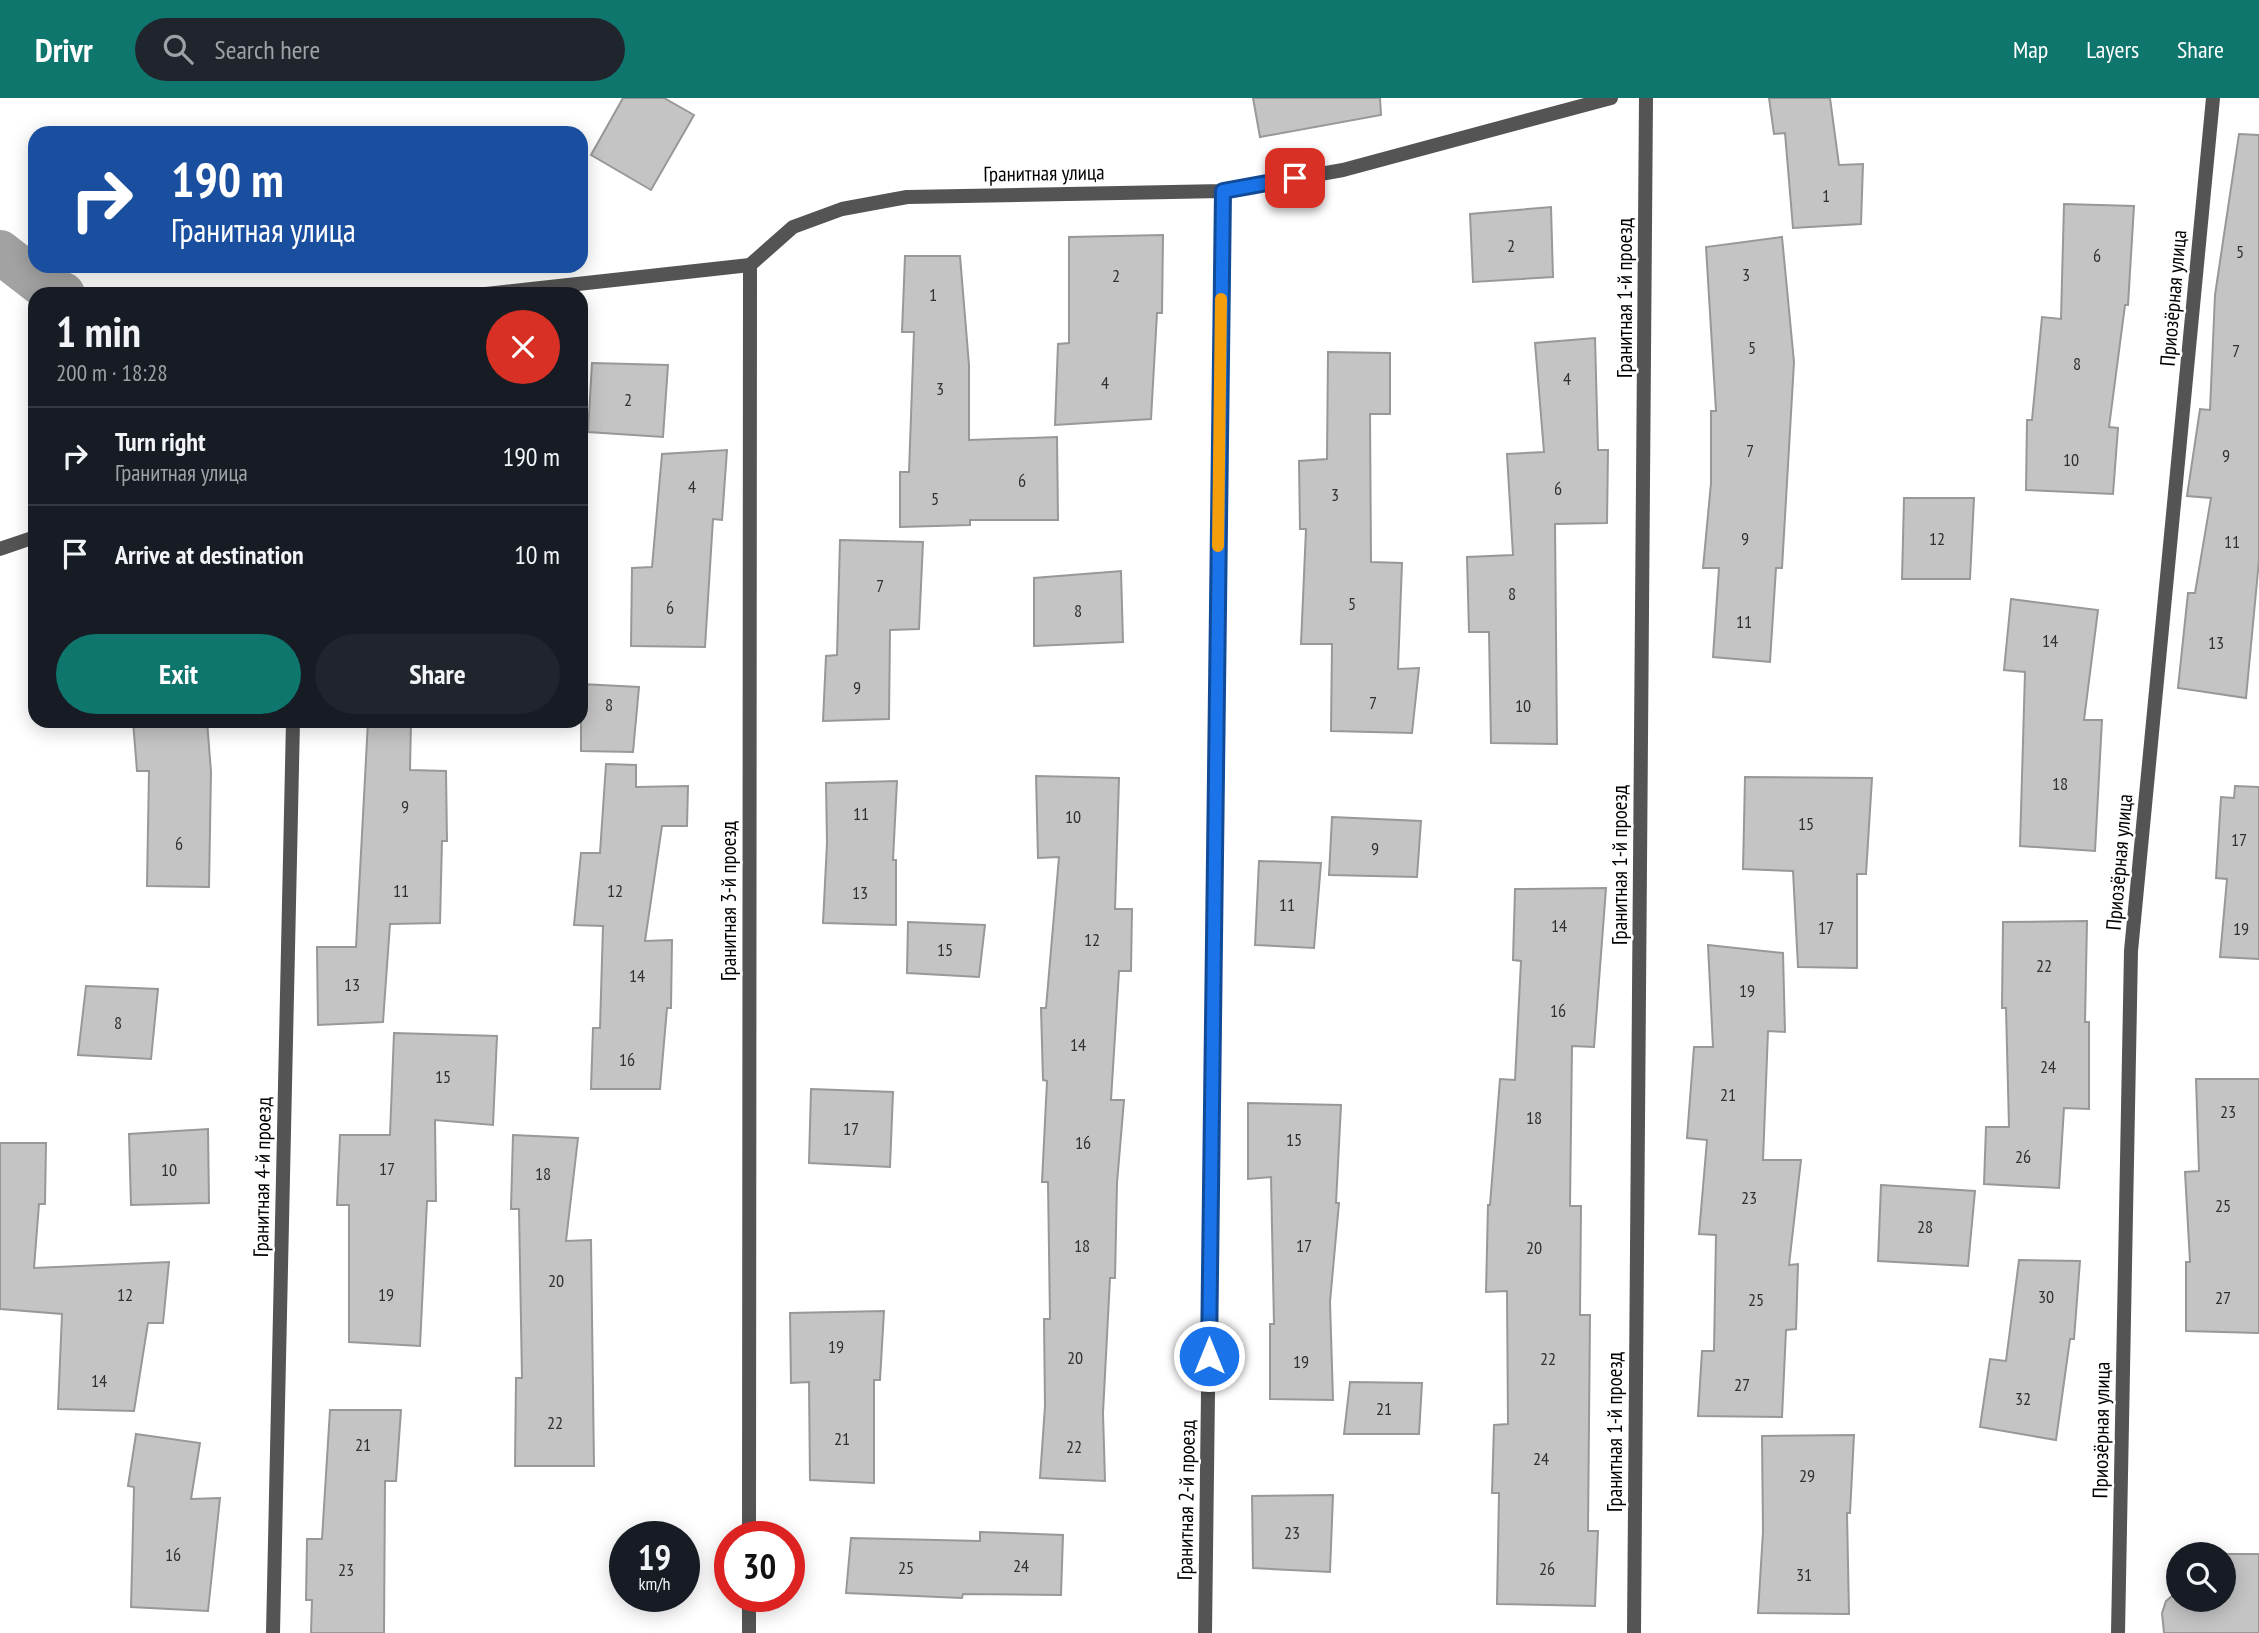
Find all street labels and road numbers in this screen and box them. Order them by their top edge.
street label: Гранитная улица [983,158,1105,188]
street label: Гранитная 1-й проезд [1611,218,1638,378]
street label: Приозёрная улица [2154,229,2192,367]
street label: Гранитная 1-й проезд [1606,785,1633,945]
street label: Приозёрная улица [2100,793,2138,931]
street label: Гранитная 3-й проезд [715,821,742,981]
street label: Гранитная 4-й проезд [247,1097,277,1257]
street label: Гранитная 1-й проезд [1601,1352,1628,1512]
street label: Приозёрная улица [2086,1361,2116,1499]
street label: Гранитная 2-й проезд [1171,1420,1201,1580]

